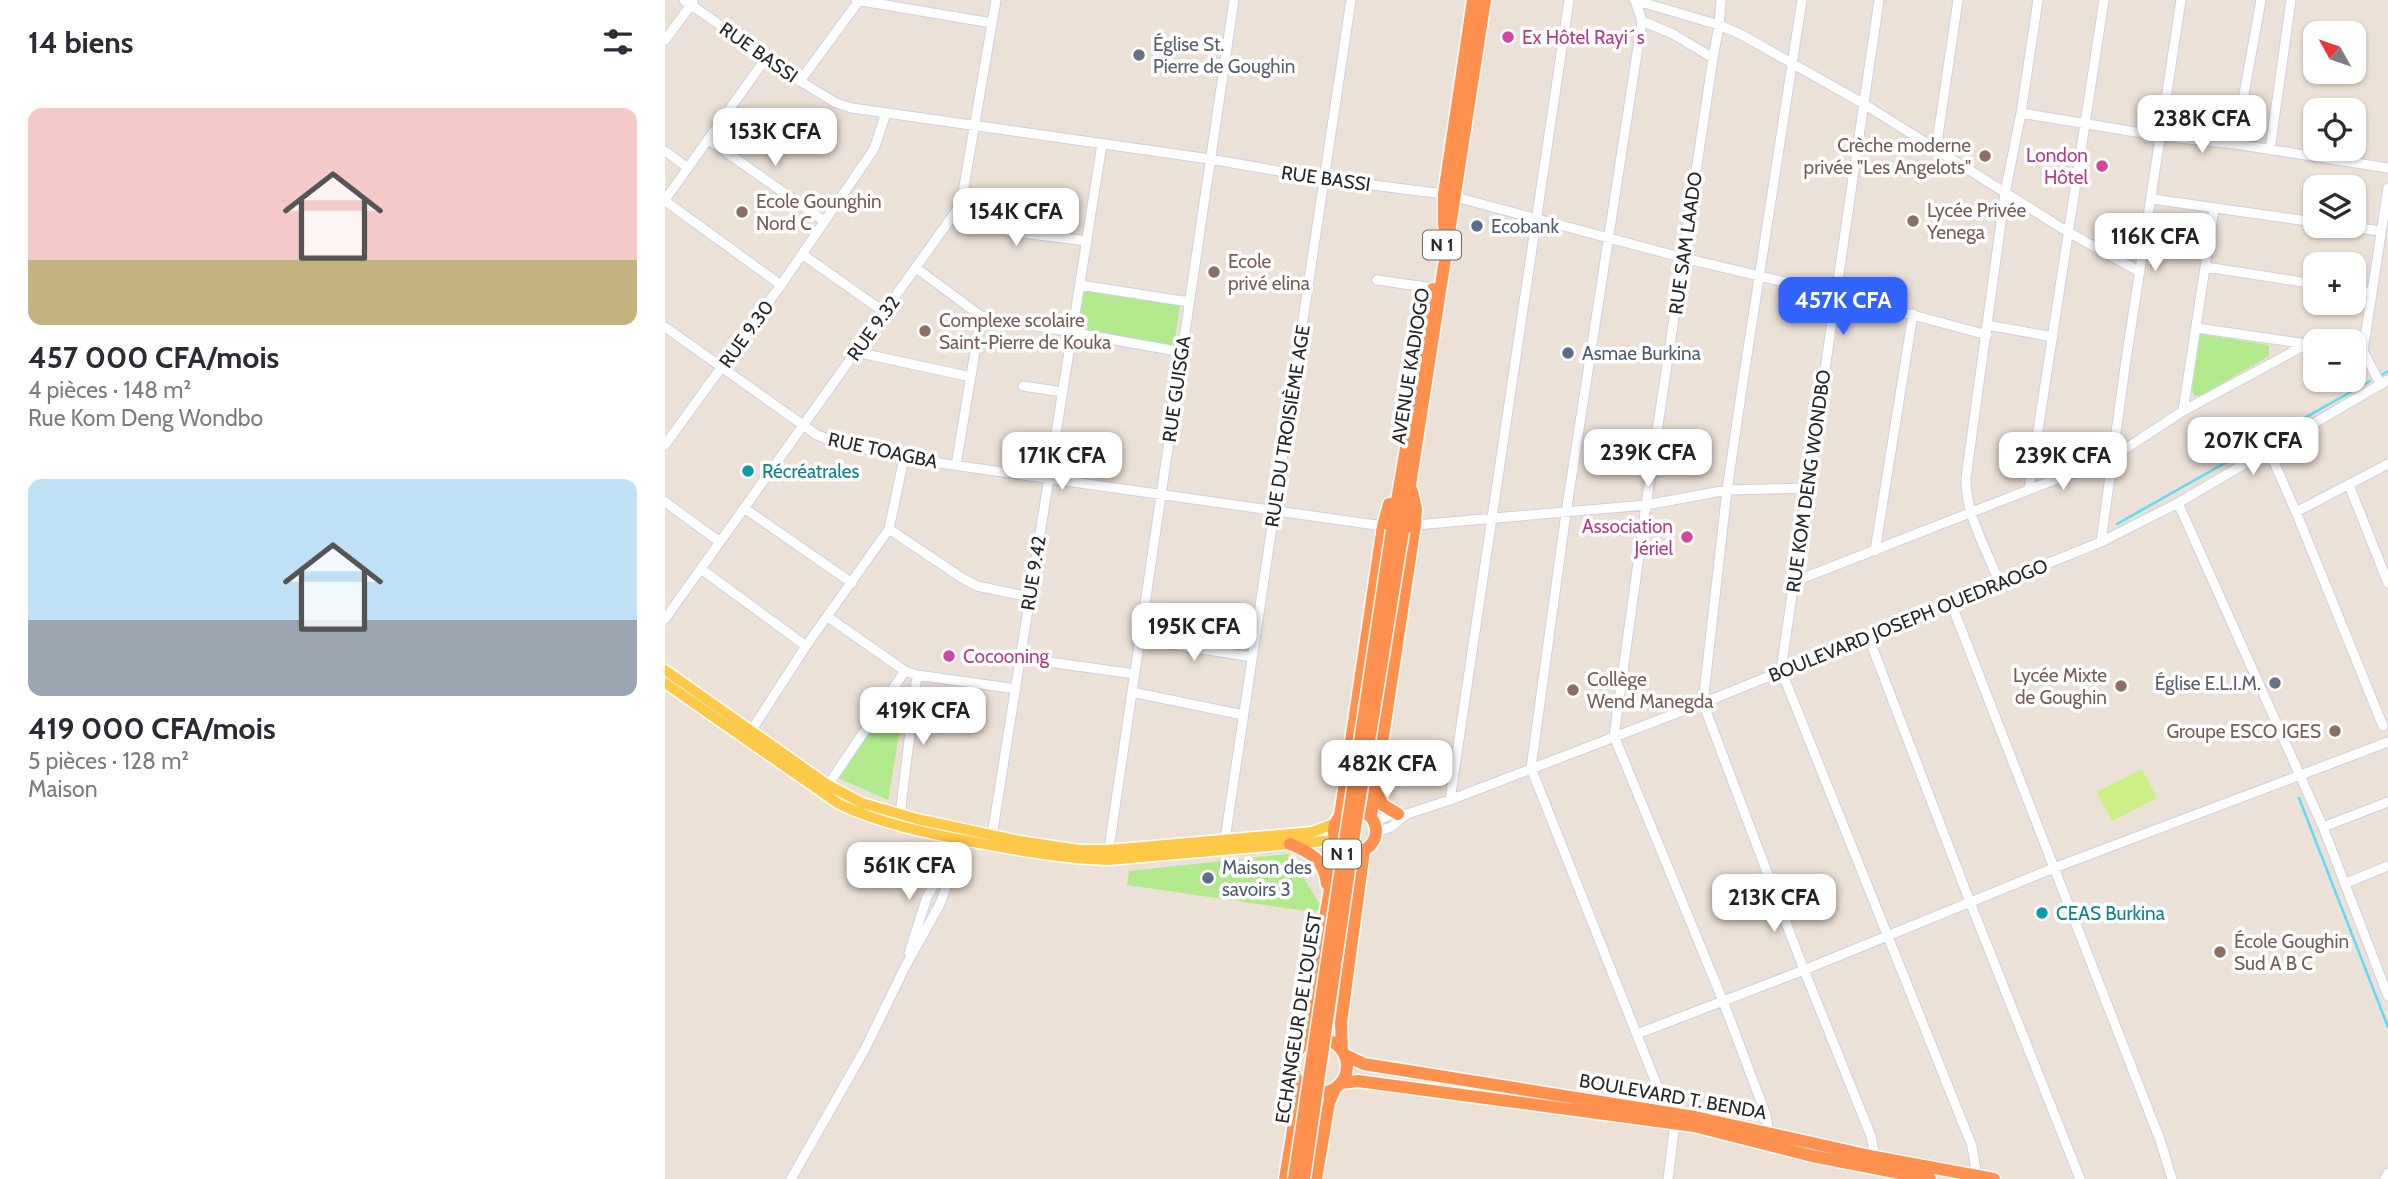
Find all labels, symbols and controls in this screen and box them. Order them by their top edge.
street label: RUE BASSI [715,17,802,88]
north arrow [2303,21,2366,84]
map controls [2303,21,2366,392]
icon: filters [599,23,637,61]
text: 14 biens [28,24,133,61]
place label: Ex Hôtel Rayi´s [1522,26,1645,49]
marker: Ex Hôtel Rayi´s [1500,29,1516,45]
place label: Église St. Pierre de Goughin [1153,32,1295,78]
marker: Église St. Pierre de Goughin [1131,47,1147,63]
pin: 238K CFA [2130,96,2274,155]
button: locate [2303,98,2366,161]
text: 238K CFA [2153,104,2251,132]
pin: 153K CFA [703,108,847,168]
text: 153K CFA [729,117,821,145]
place label: Crèche moderne privée "Les Angelots" [1804,134,1971,179]
place label: London Hôtel [2026,144,2089,189]
marker: Crèche moderne privée "Les Angelots" [1977,148,1993,164]
icon: home [270,153,396,279]
marker: London Hôtel [2094,158,2110,174]
street label: RUE BASSI [1280,161,1372,196]
street label: RUE SAM LAADO [1664,170,1707,316]
button: layers [2303,175,2366,238]
pin: 154K CFA [944,188,1088,248]
place label: Ecole Gounghin Nord C [756,190,882,235]
text: 154K CFA [969,197,1063,225]
place label: Lycée Privée Yenega [1926,199,2026,244]
marker: Ecole Gounghin Nord C [734,204,750,220]
marker: Lycée Privée Yenega [1905,213,1921,229]
pin: 116K CFA [2083,214,2227,273]
place label: Ecobank [1491,215,1559,238]
marker: Ecobank [1469,218,1485,234]
text: 116K CFA [2111,222,2199,250]
road number: N 1 [1423,230,1461,260]
place label: Ecole privé elina [1228,250,1310,295]
button: + [2303,252,2366,315]
marker: Ecole privé elina [1206,264,1222,280]
pin: 457K CFA [1771,278,1915,337]
street label: AVENUE KADIOGO [1387,286,1434,446]
text: 457K CFA [1794,286,1892,314]
street label: RUE 9.32 [842,291,905,365]
street label: RUE 9.30 [714,296,779,373]
place label: Complexe scolaire Saint-Pierre de Kouka [939,309,1111,354]
marker: Complexe scolaire Saint-Pierre de Kouka [917,323,933,339]
street label: RUE DU TROISIÈME AGE [1259,323,1315,529]
button: − [2303,329,2366,392]
street label: RUE GUISGA [1158,334,1195,444]
text: 457 000 CFA/mois [28,339,279,376]
place label: Asmae Burkina [1582,342,1701,365]
marker: Asmae Burkina [1560,345,1576,361]
street label: RUE KOM DENG WONDBO [1781,368,1836,594]
text: 4 pièces · 148 m² [28,376,191,404]
text: Rue Kom Deng Wondbo [28,404,263,432]
pin: 207K CFA [2181,418,2325,477]
text: 207K CFA [2204,426,2302,454]
street label: RUE TOAGBA [826,428,940,473]
pin: 239K CFA [1576,430,1720,489]
pin: 171K CFA [990,433,1134,492]
pin: 239K CFA [1991,433,2135,492]
text: 239K CFA [1600,438,1696,466]
text: 171K CFA [1018,441,1106,469]
text: 239K CFA [2015,441,2111,469]
place label: Récréatrales [762,460,859,483]
marker: Récréatrales [740,463,756,479]
place label: Association Jériel [1582,515,1674,560]
icon: home [270,524,396,650]
marker: Association Jériel [1679,529,1695,545]
street label: RUE 9.42 [1016,534,1051,612]
street label: BOULEVARD JOSEPH OUEDRAOGO [1765,554,2051,687]
pin: 195K CFA [1122,604,1266,663]
text: 195K CFA [1148,612,1240,640]
place label: Cocooning [963,645,1050,668]
marker: Cocooning [941,648,957,664]
place label: Lycée Mixte de Goughin [2013,664,2107,709]
place label: Collège Wend Manegda [1587,668,1713,713]
place label: Église E.L.I.M. [2155,671,2261,695]
marker: Église E.L.I.M. [2267,675,2283,691]
marker: Lycée Mixte de Goughin [2113,678,2129,694]
marker: Collège Wend Manegda [1565,682,1581,698]
pin: 419K CFA [851,688,995,747]
text: 419K CFA [876,696,970,724]
text: 419 000 CFA/mois [28,710,276,747]
place label: Groupe ESCO IGES [2166,720,2321,743]
marker: Groupe ESCO IGES [2327,723,2343,739]
pin: 482K CFA [1315,740,1459,800]
text: 5 pièces · 128 m² [28,747,189,775]
text: 482K CFA [1337,749,1437,777]
text: Maison [28,775,97,803]
road number: N 1 [1323,840,1361,868]
pin: 561K CFA [837,842,981,902]
text: 561K CFA [863,851,955,879]
place label: Maison des savoirs 3 [1222,856,1312,901]
marker: Maison des savoirs 3 [1200,870,1216,886]
pin: 213K CFA [1702,874,1846,934]
text: 213K CFA [1728,883,1820,911]
place label: CEAS Burkina [2056,902,2165,925]
marker: CEAS Burkina [2034,905,2050,921]
street label: ECHANGEUR DE L'OUEST [1270,911,1327,1125]
place label: École Goughin Sud A B C [2234,929,2349,975]
marker: École Goughin Sud A B C [2212,944,2228,960]
street label: BOULEVARD T. BENDA [1577,1069,1769,1124]

